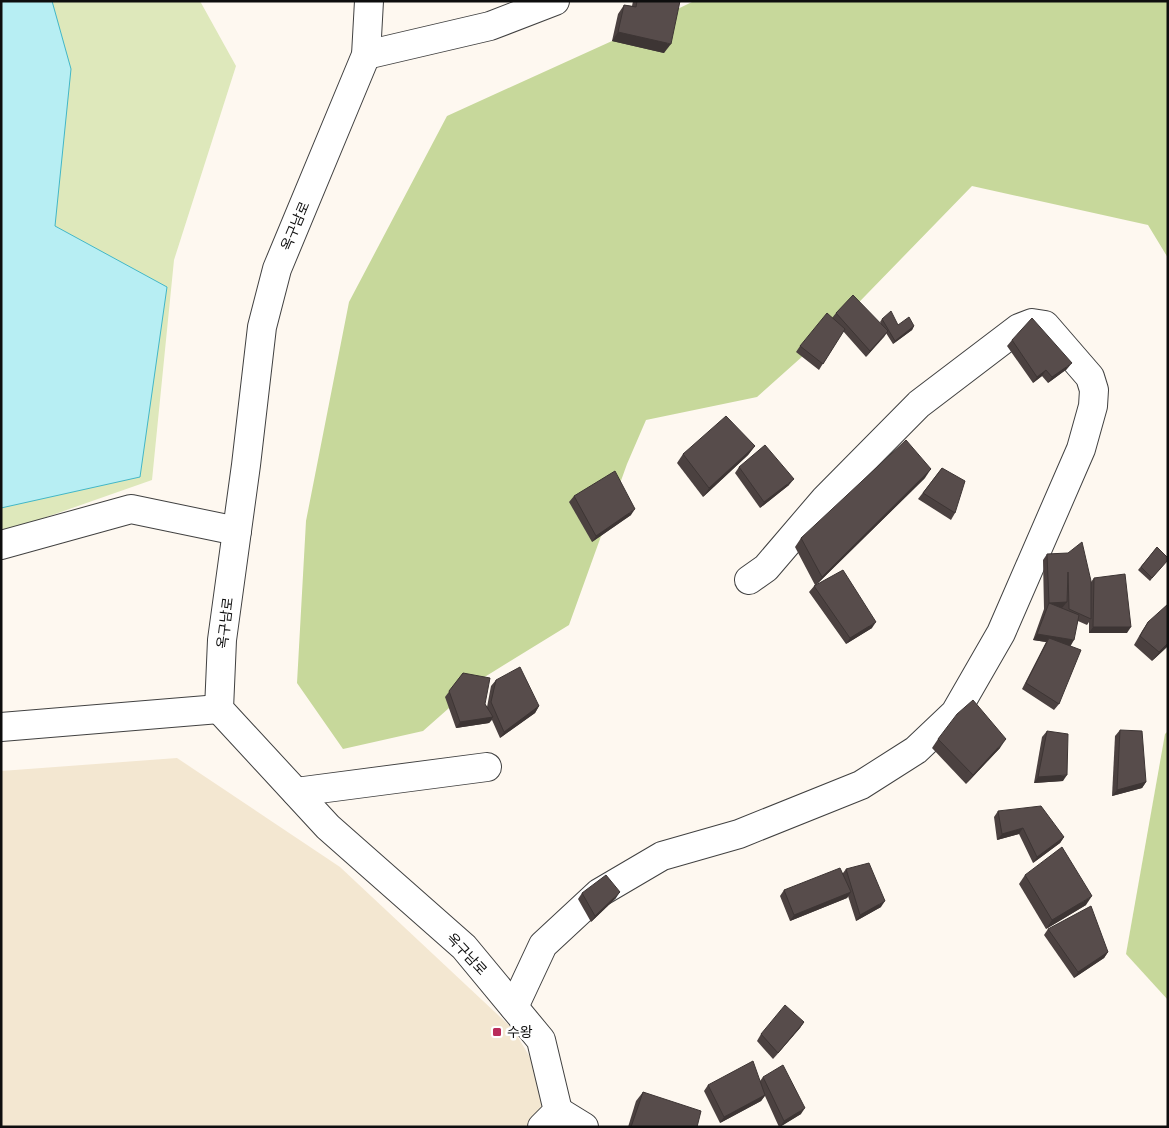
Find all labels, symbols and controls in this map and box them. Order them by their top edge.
street label: 옥구남로 [278,199,313,253]
street label: 옥구남로 [214,596,237,650]
street label: 옥구남로 [443,930,490,979]
place label: 수왕 [507,1024,533,1041]
marker: 수왕 [491,1026,503,1038]

